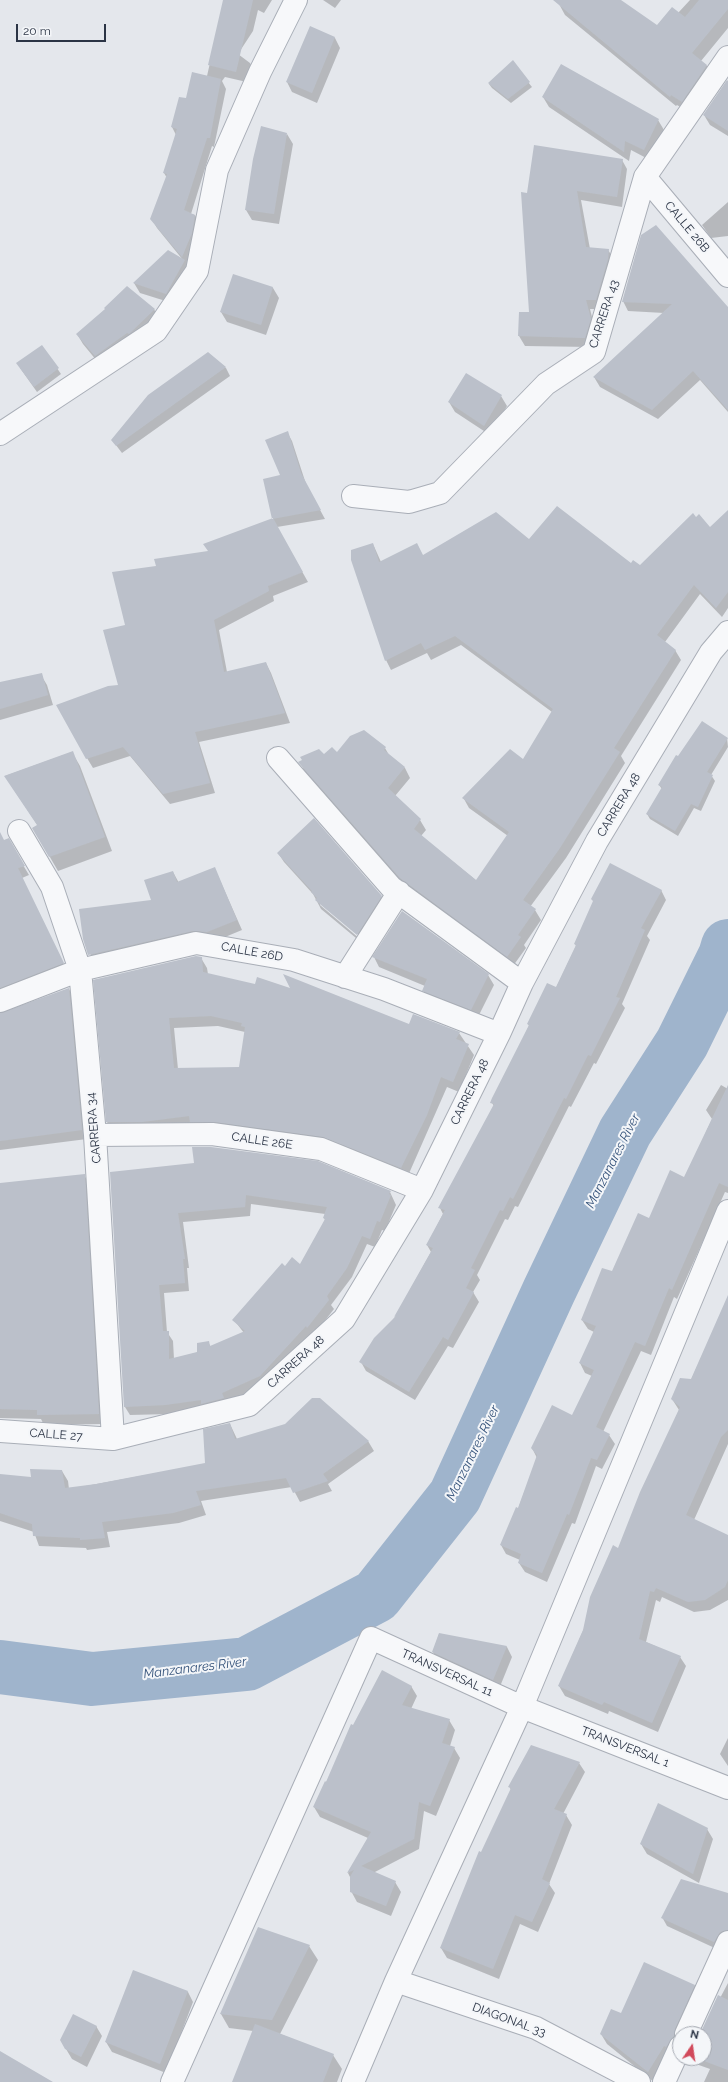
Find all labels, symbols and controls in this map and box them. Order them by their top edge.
scale bar [18,16,108,42]
text: 20 m [23,24,51,38]
street label: CALLE 26B [662,199,712,255]
street label: CARRERA 43 [586,278,622,350]
street label: CARRERA 48 [594,771,644,839]
street label: CALLE 26D [220,939,284,965]
street label: CARRERA 48 [448,1057,492,1127]
street label: CARRERA 34 [84,1092,104,1164]
water label: Manzanares River [583,1111,643,1211]
street label: CALLE 26E [231,1130,293,1152]
street label: CARRERA 48 [264,1333,328,1391]
water label: Manzanares River [443,1403,503,1503]
street label: CALLE 27 [29,1426,83,1444]
street label: TRANSVERSAL 11 [399,1646,495,1700]
water label: Manzanares River [143,1654,247,1682]
street label: TRANSVERSAL 1 [579,1724,671,1770]
street label: DIAGONAL 33 [470,2000,548,2040]
north arrow [672,2026,712,2066]
text: N [689,2028,700,2042]

